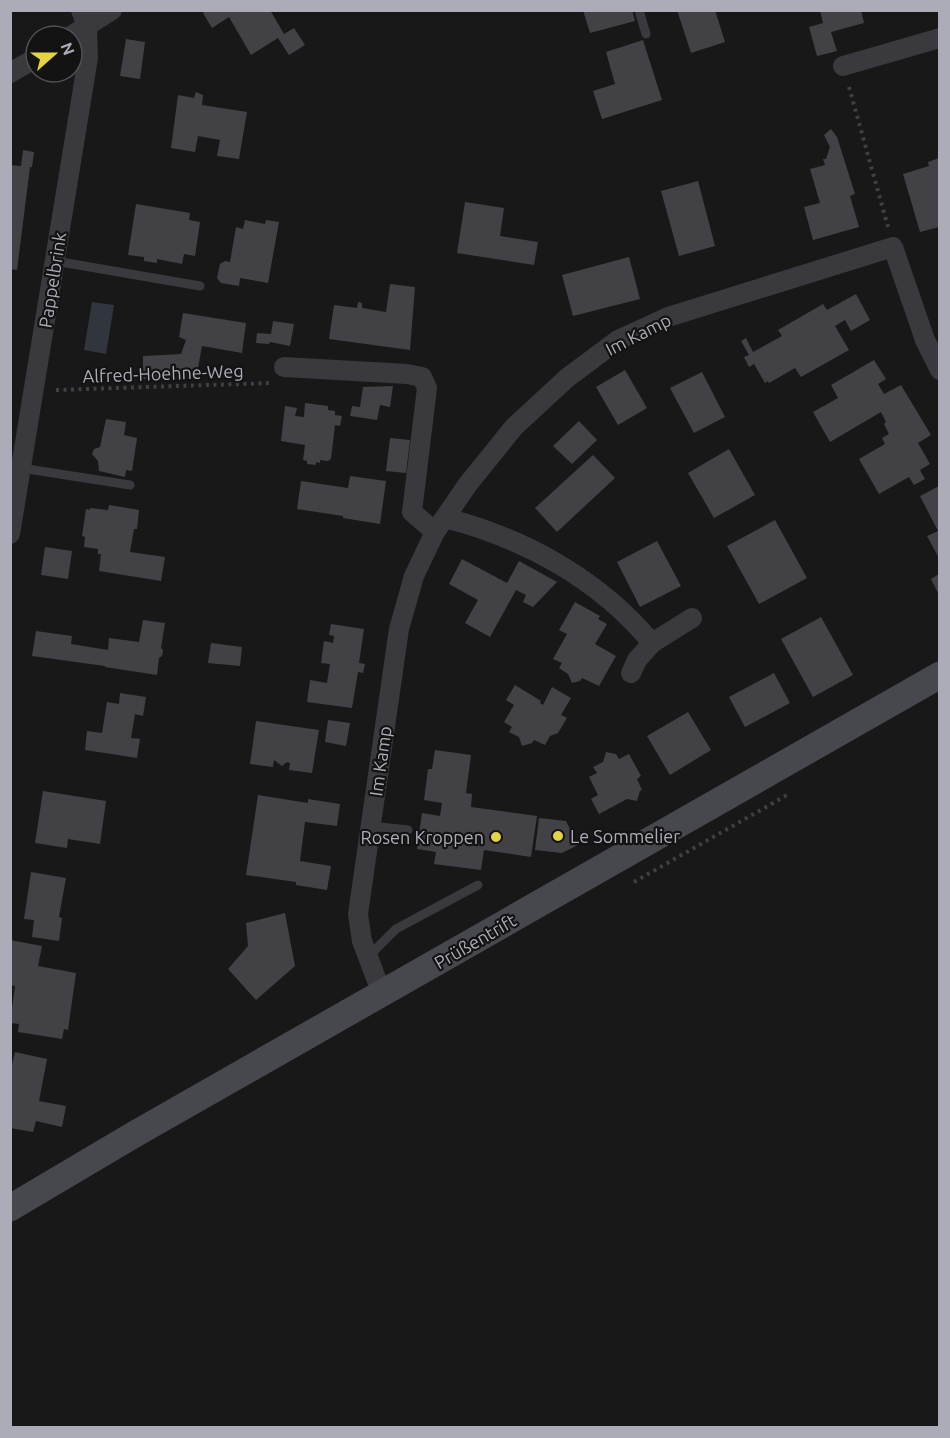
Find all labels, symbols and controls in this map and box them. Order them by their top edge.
north arrow [24,24,84,84]
text: N [57,40,79,57]
street label: Pappelbrink [35,231,69,329]
street label: Im Kamp [602,309,674,359]
street label: Alfred-Hoehne-Weg [82,360,244,386]
street label: Im Kamp [365,725,395,797]
place label: Le Sommelier [570,826,680,846]
place label: Rosen Kroppen [361,827,484,847]
marker: Le Sommelier [551,829,565,843]
marker: Rosen Kroppen [489,830,503,844]
street label: Prüßentrift [431,910,519,972]

